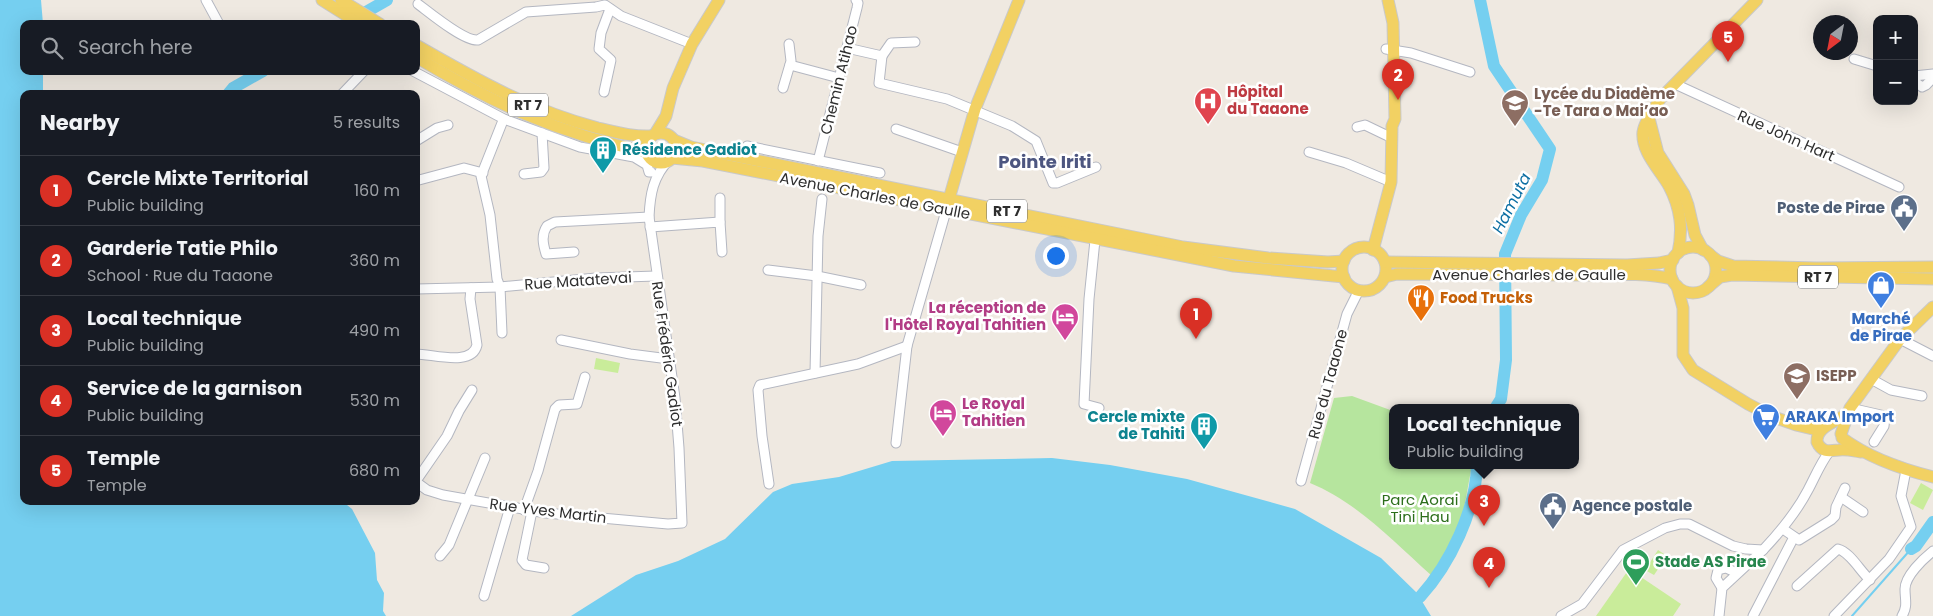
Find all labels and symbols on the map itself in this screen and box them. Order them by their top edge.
north arrow [1813,15,1858,60]
pin: 5 [1712,21,1744,62]
street label: Chemin Atihao [815,23,862,137]
pin: 2 [1382,59,1414,100]
place label: Hôpital du Taaone [1227,81,1309,119]
place label: Lycée du Diadème -Te Tara o Mai’ao [1534,83,1675,121]
hospital icon: Hôpital du Taaone [1193,86,1223,125]
school or university icon: Lycée du Diadème -Te Tara o Mai’ao [1500,88,1530,127]
road number: RT 7 [508,94,548,116]
street label: Rue John Hart [1734,105,1838,166]
building icon: Résidence Gadiot [588,135,618,174]
place label: Résidence Gadiot [622,139,757,160]
district label: Pointe Iriti [998,149,1092,174]
street label: Avenue Charles de Gaulle [778,167,972,224]
water label: Hamuta [1486,169,1537,238]
public building icon: Poste de Pirae [1889,193,1919,232]
place label: Poste de Pirae [1777,197,1885,218]
road number: RT 7 [987,200,1027,222]
your location [1043,243,1069,269]
street label: Avenue Charles de Gaulle [1432,264,1626,285]
street label: Rue Matatevai [524,266,632,295]
road number: RT 7 [1798,266,1838,288]
shop icon: Marché de Pirae [1866,270,1896,309]
street label: Rue Frédéric Gadiot [647,280,688,428]
restaurant icon: Food Trucks [1406,283,1436,322]
place label: Food Trucks [1440,287,1533,308]
place label: La réception de l'Hôtel Royal Tahitien [885,297,1046,335]
pin: 1 [1180,298,1212,339]
hotel icon: La réception de l'Hôtel Royal Tahitien [1050,302,1080,341]
place label: Marché de Pirae [1850,308,1912,346]
street label: Rue du Taaone [1303,327,1352,441]
school or university icon: ISEPP [1782,361,1812,400]
place label: ISEPP [1816,365,1857,386]
place label: Le Royal Tahitien [962,393,1025,431]
hotel icon: Le Royal Tahitien [928,398,958,437]
supermarket icon: ARAKA Import [1751,402,1781,441]
place label: Cercle mixte de Tahiti [1088,406,1185,444]
place label: ARAKA Import [1785,406,1894,427]
building icon: Cercle mixte de Tahiti [1189,411,1219,450]
pin: 3 [1468,485,1500,526]
park label: Parc Aorai Tini Hau [1382,489,1458,527]
public building icon: Agence postale [1538,491,1568,530]
street label: Rue Yves Martin [488,493,608,528]
place label: Agence postale [1572,495,1692,516]
pin: 4 [1473,547,1505,588]
sports icon: Stade AS Pirae [1621,547,1651,586]
place label: Stade AS Pirae [1655,551,1766,572]

